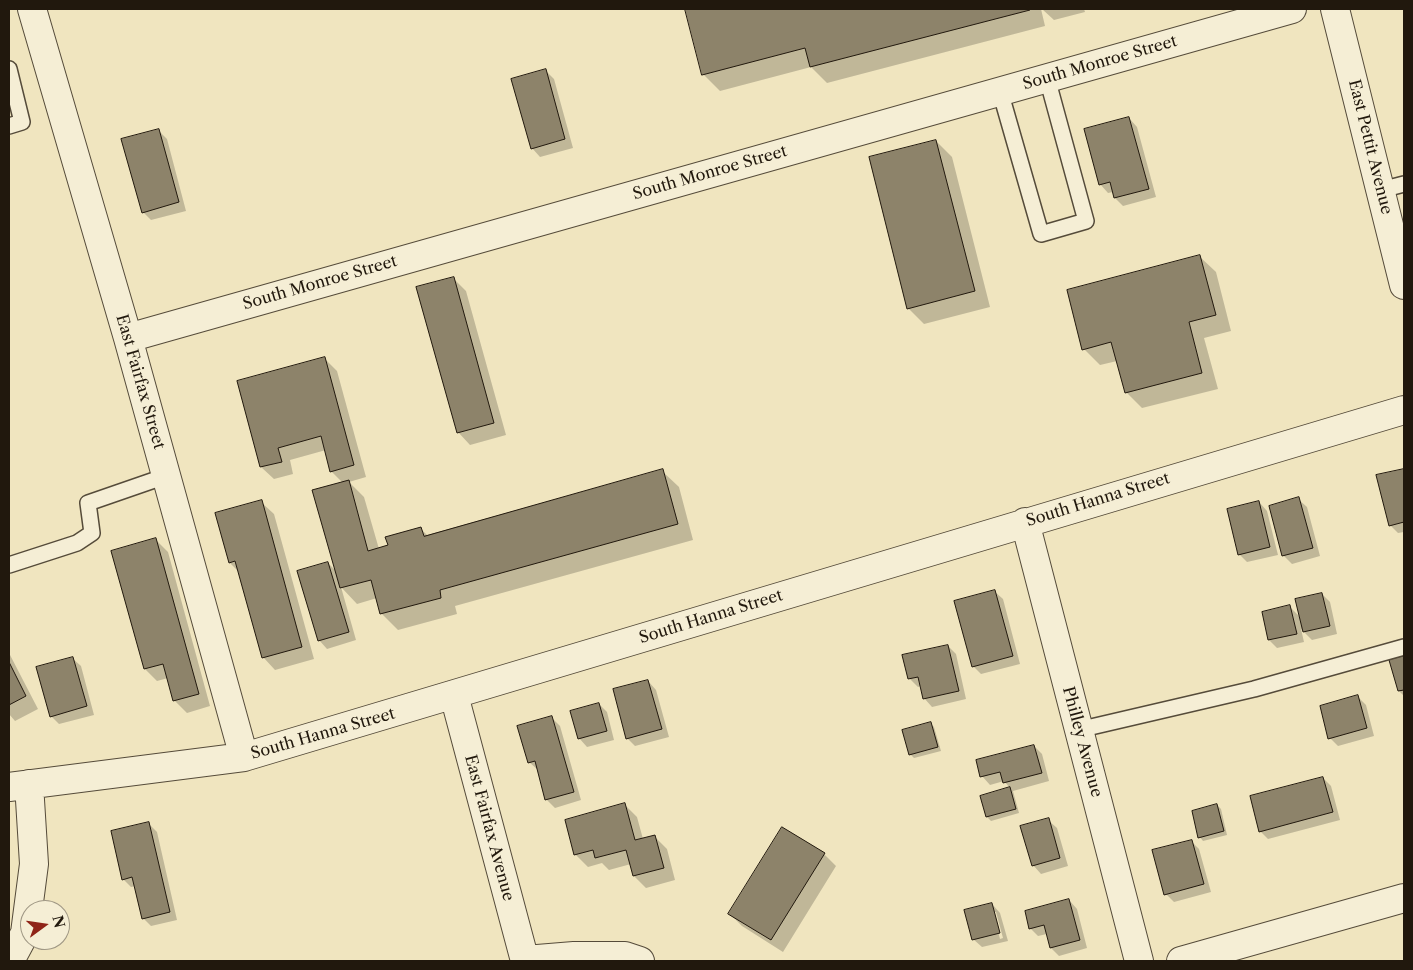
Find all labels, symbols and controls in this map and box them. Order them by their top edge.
street label: South Monroe Street [1021,32,1179,94]
street label: East Pettit Avenue [1344,78,1396,216]
street label: South Monroe Street [631,142,789,204]
street label: South Monroe Street [241,252,399,314]
street label: East Fairfax Street [112,312,168,452]
street label: South Hanna Street [1024,469,1172,531]
street label: South Hanna Street [637,586,785,648]
street label: Philley Avenue [1058,685,1106,799]
street label: South Hanna Street [249,704,397,764]
street label: East Fairfax Avenue [460,753,518,903]
north arrow [20,900,70,950]
text: N [48,914,69,930]

